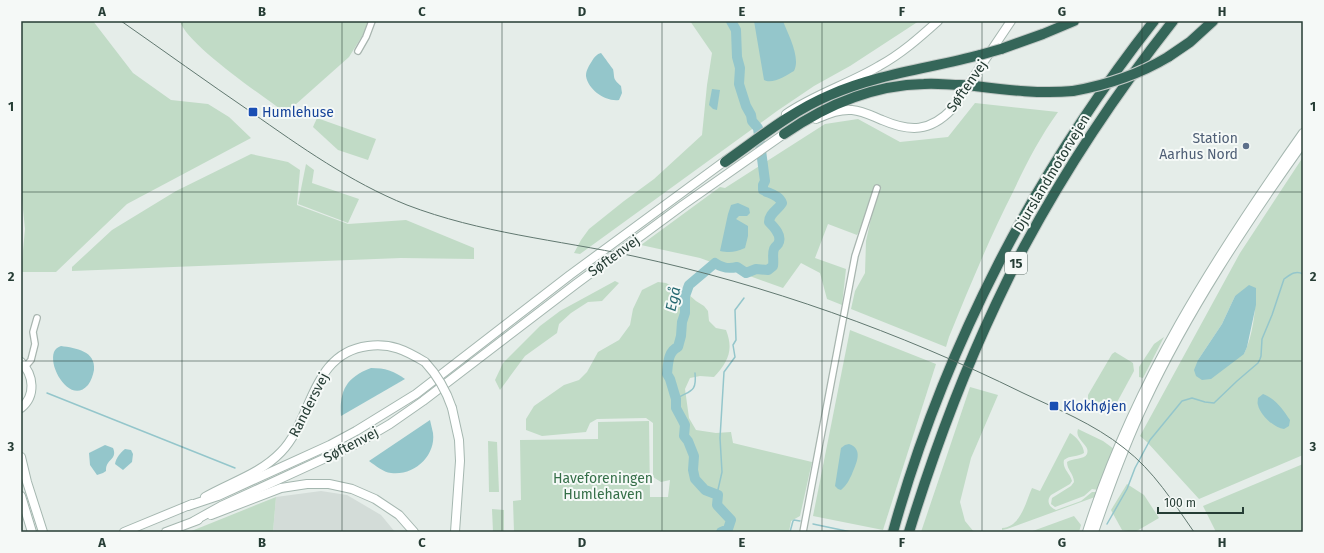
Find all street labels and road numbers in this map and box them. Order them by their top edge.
street label: Søftenvej [943,57,991,115]
street label: Djurslandmotorvejen [1010,111,1094,235]
street label: Søftenvej [585,232,643,280]
road number: 15 [1005,252,1027,274]
street label: Randersvej [286,370,332,440]
street label: Søftenvej [321,424,381,466]

